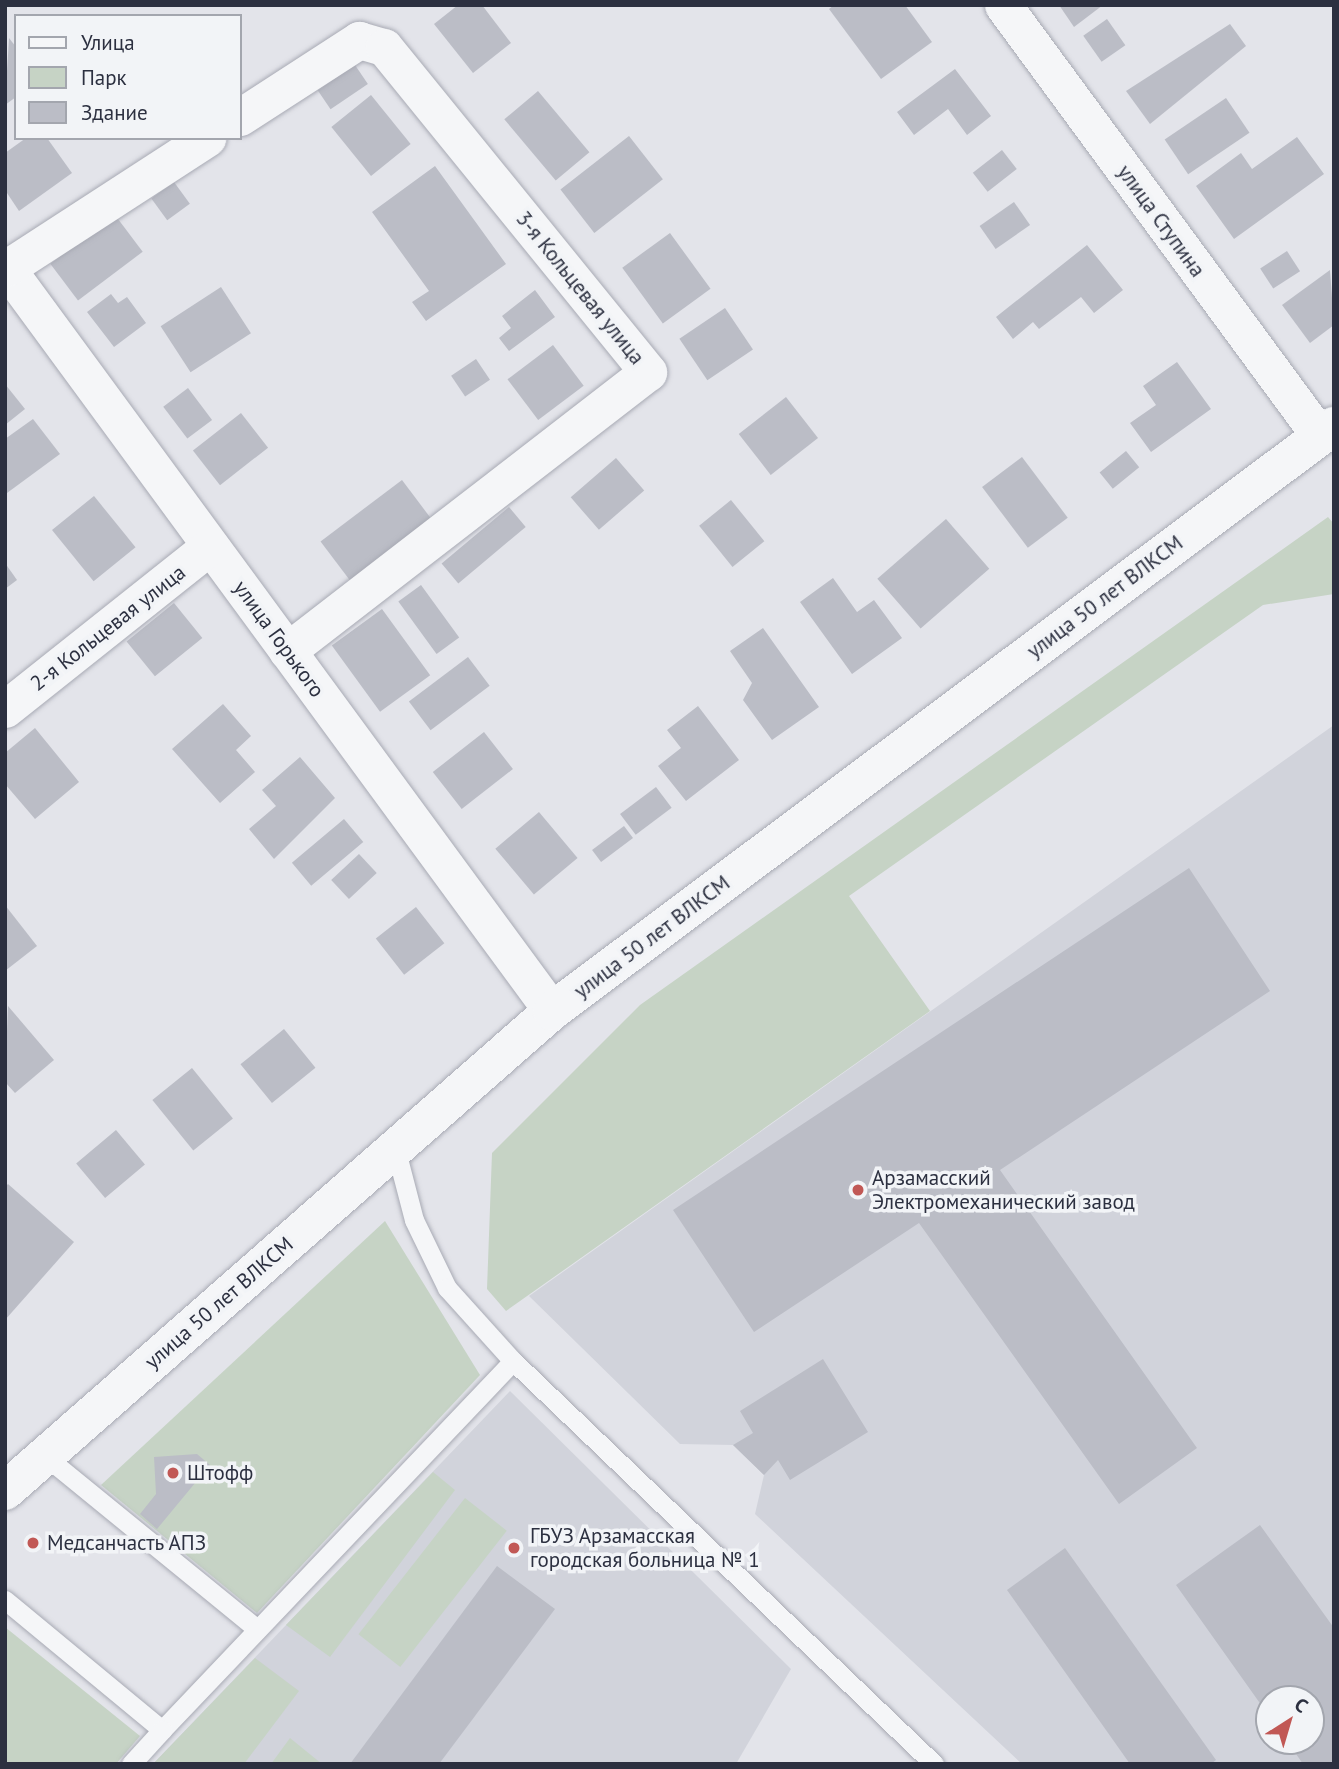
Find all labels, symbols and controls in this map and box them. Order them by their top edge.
legend [14,14,242,140]
text: Улица [81,29,135,56]
text: Парк [81,64,127,91]
text: Здание [81,99,148,126]
street label: улица Ступина [1112,160,1210,282]
street label: 3-я Кольцевая улица [511,206,649,370]
street label: улица 50 лет ВЛКСМ [1022,530,1188,664]
street label: 2-я Кольцевая улица [26,560,190,696]
street label: улица Горького [228,576,330,702]
street label: улица 50 лет ВЛКСМ [569,870,735,1004]
place label: Арзамасский Электромеханический завод [872,1165,1135,1215]
marker: Арзамасский Электромеханический завод [850,1182,866,1198]
street label: улица 50 лет ВЛКСМ [139,1231,299,1375]
place label: Штофф [187,1460,253,1486]
marker: Штофф [165,1465,181,1481]
place label: ГБУЗ Арзамасская городская больница № 1 [530,1523,760,1573]
place label: Медсанчасть АПЗ [47,1530,207,1556]
marker: Медсанчасть АПЗ [25,1535,41,1551]
marker: ГБУЗ Арзамасская городская больница № 1 [504,1538,524,1558]
north arrow [1255,1685,1325,1755]
text: С [1290,1692,1313,1718]

